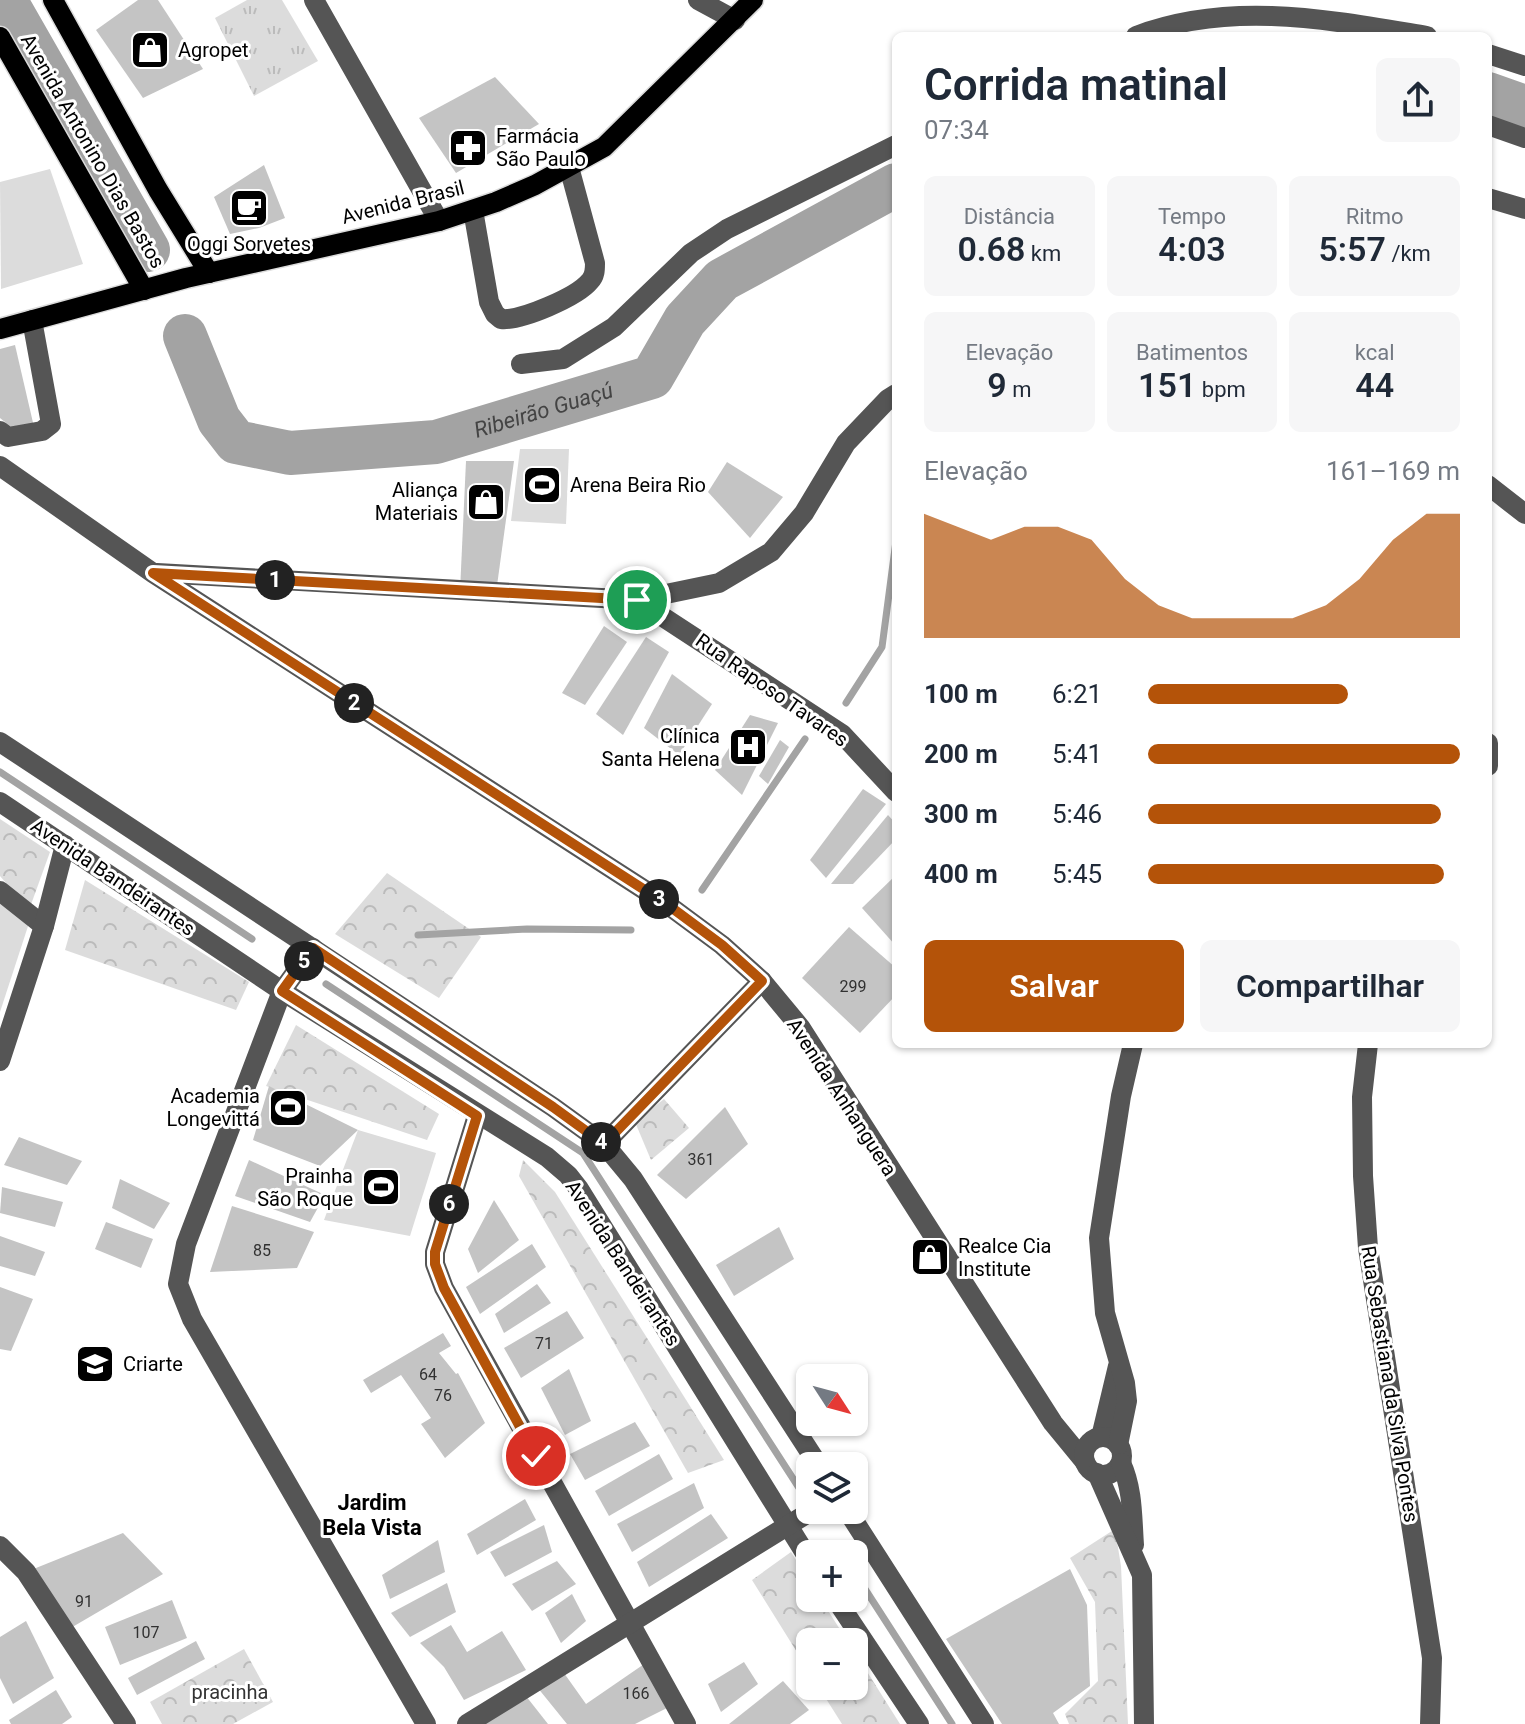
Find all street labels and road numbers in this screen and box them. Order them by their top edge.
street label: Avenida Antonino Dias Bastos [16,29,170,273]
street label: Avenida Brasil [339,175,467,229]
street label: Rua Raposo Tavares [691,628,853,752]
street label: Avenida Bandeirantes [26,813,200,941]
street label: Avenida Anhanguera [782,1014,902,1180]
street label: Avenida Bandeirantes [560,1176,686,1350]
street label: Rua Sebastiana da Silva Pontes [1356,1244,1424,1524]

